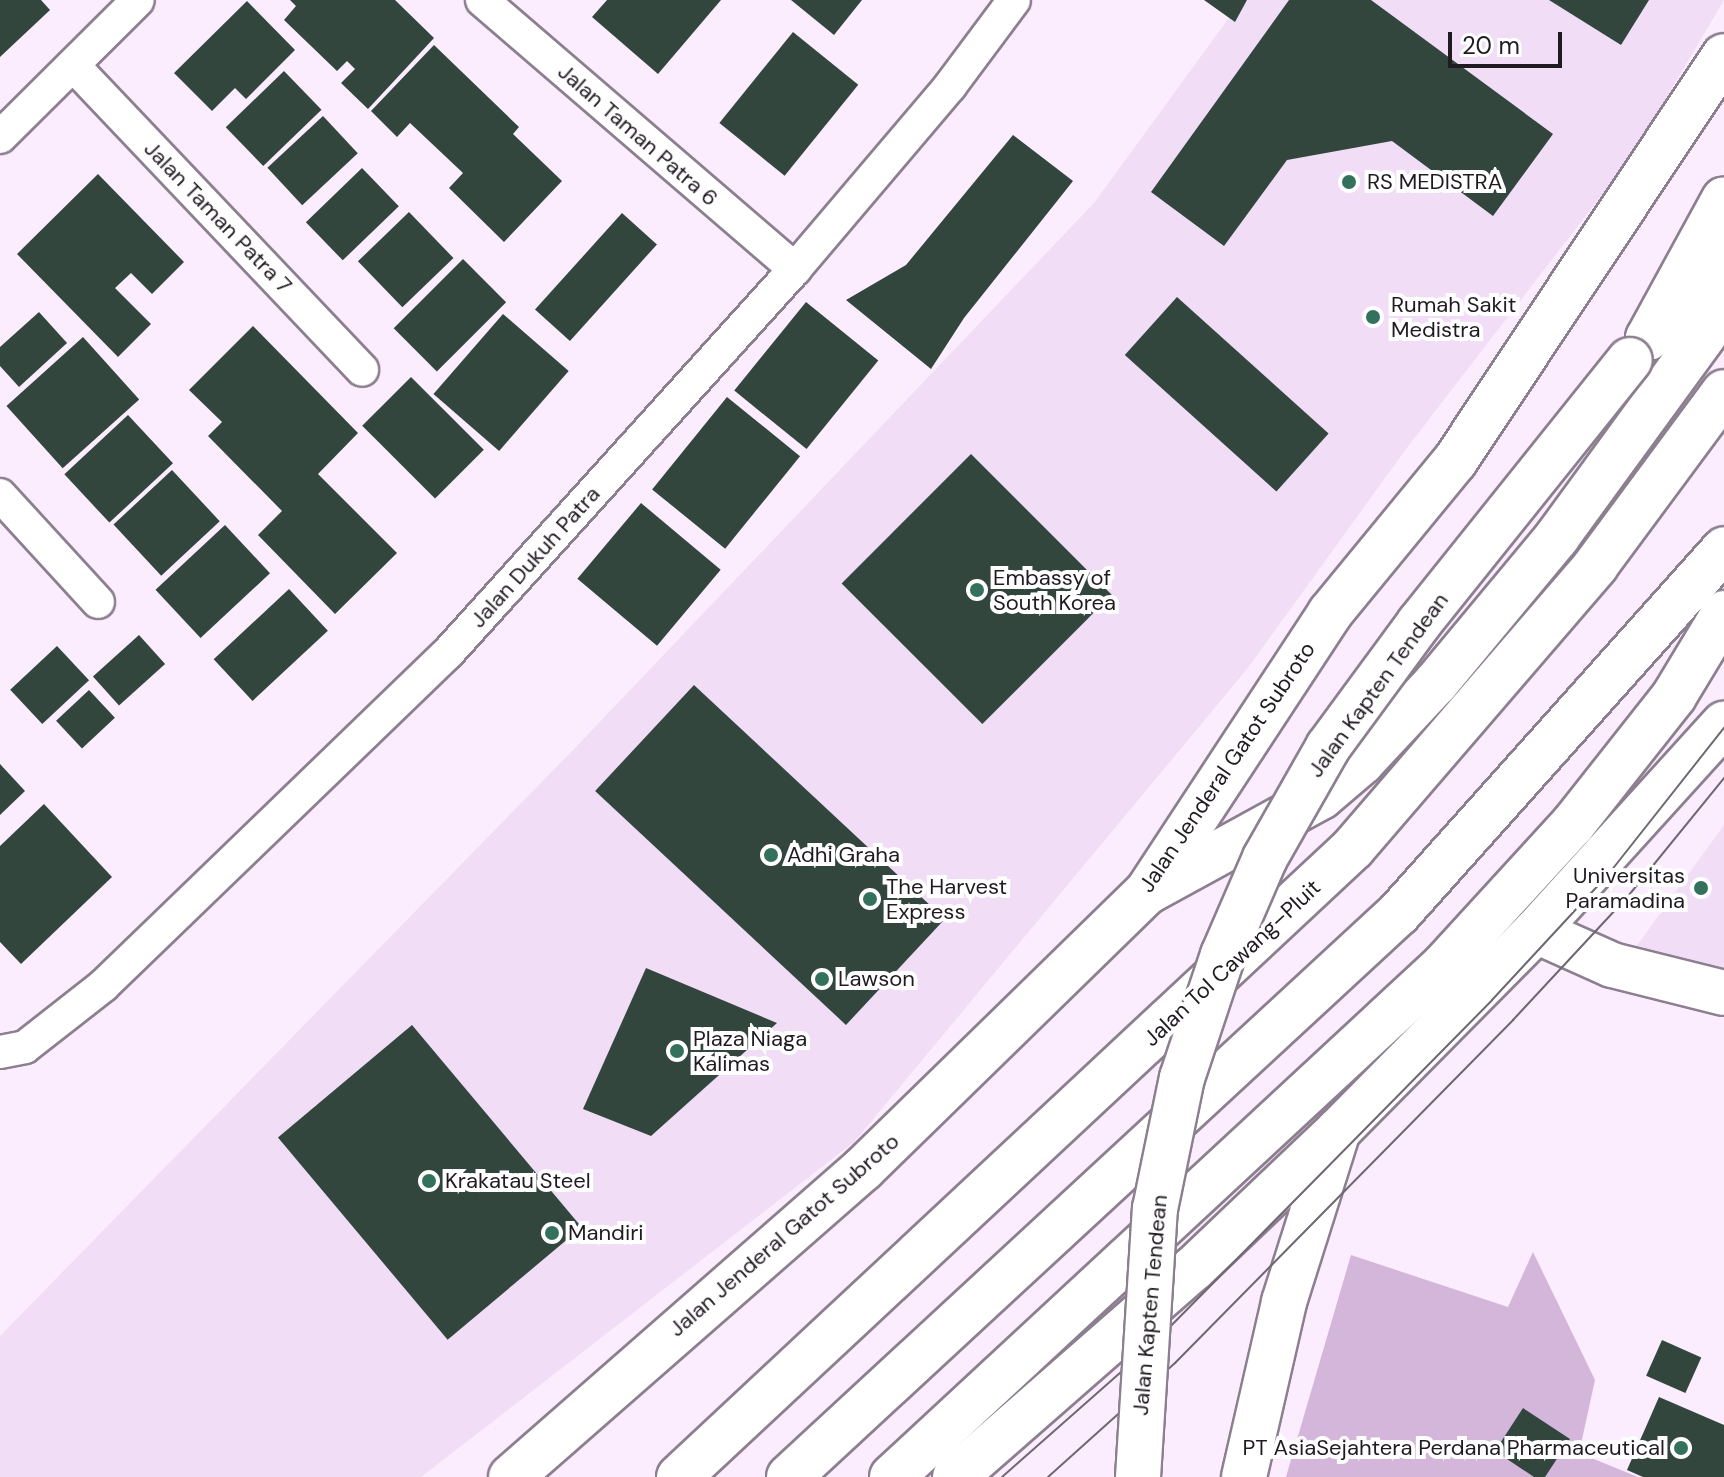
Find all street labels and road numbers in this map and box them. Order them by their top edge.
street label: Jalan Taman Patra 6 [553,58,723,212]
street label: Jalan Taman Patra 7 [139,135,297,299]
street label: Jalan Dukuh Patra [465,481,605,633]
street label: Jalan Kapten Tendean [1302,588,1454,782]
street label: Jalan Jenderal Gatot Subroto [1133,637,1321,897]
street label: Jalan Tol Cawang–Pluit [1138,874,1326,1052]
street label: Jalan Jenderal Gatot Subroto [664,1128,904,1342]
street label: Jalan Kapten Tendean [1127,1193,1173,1417]

